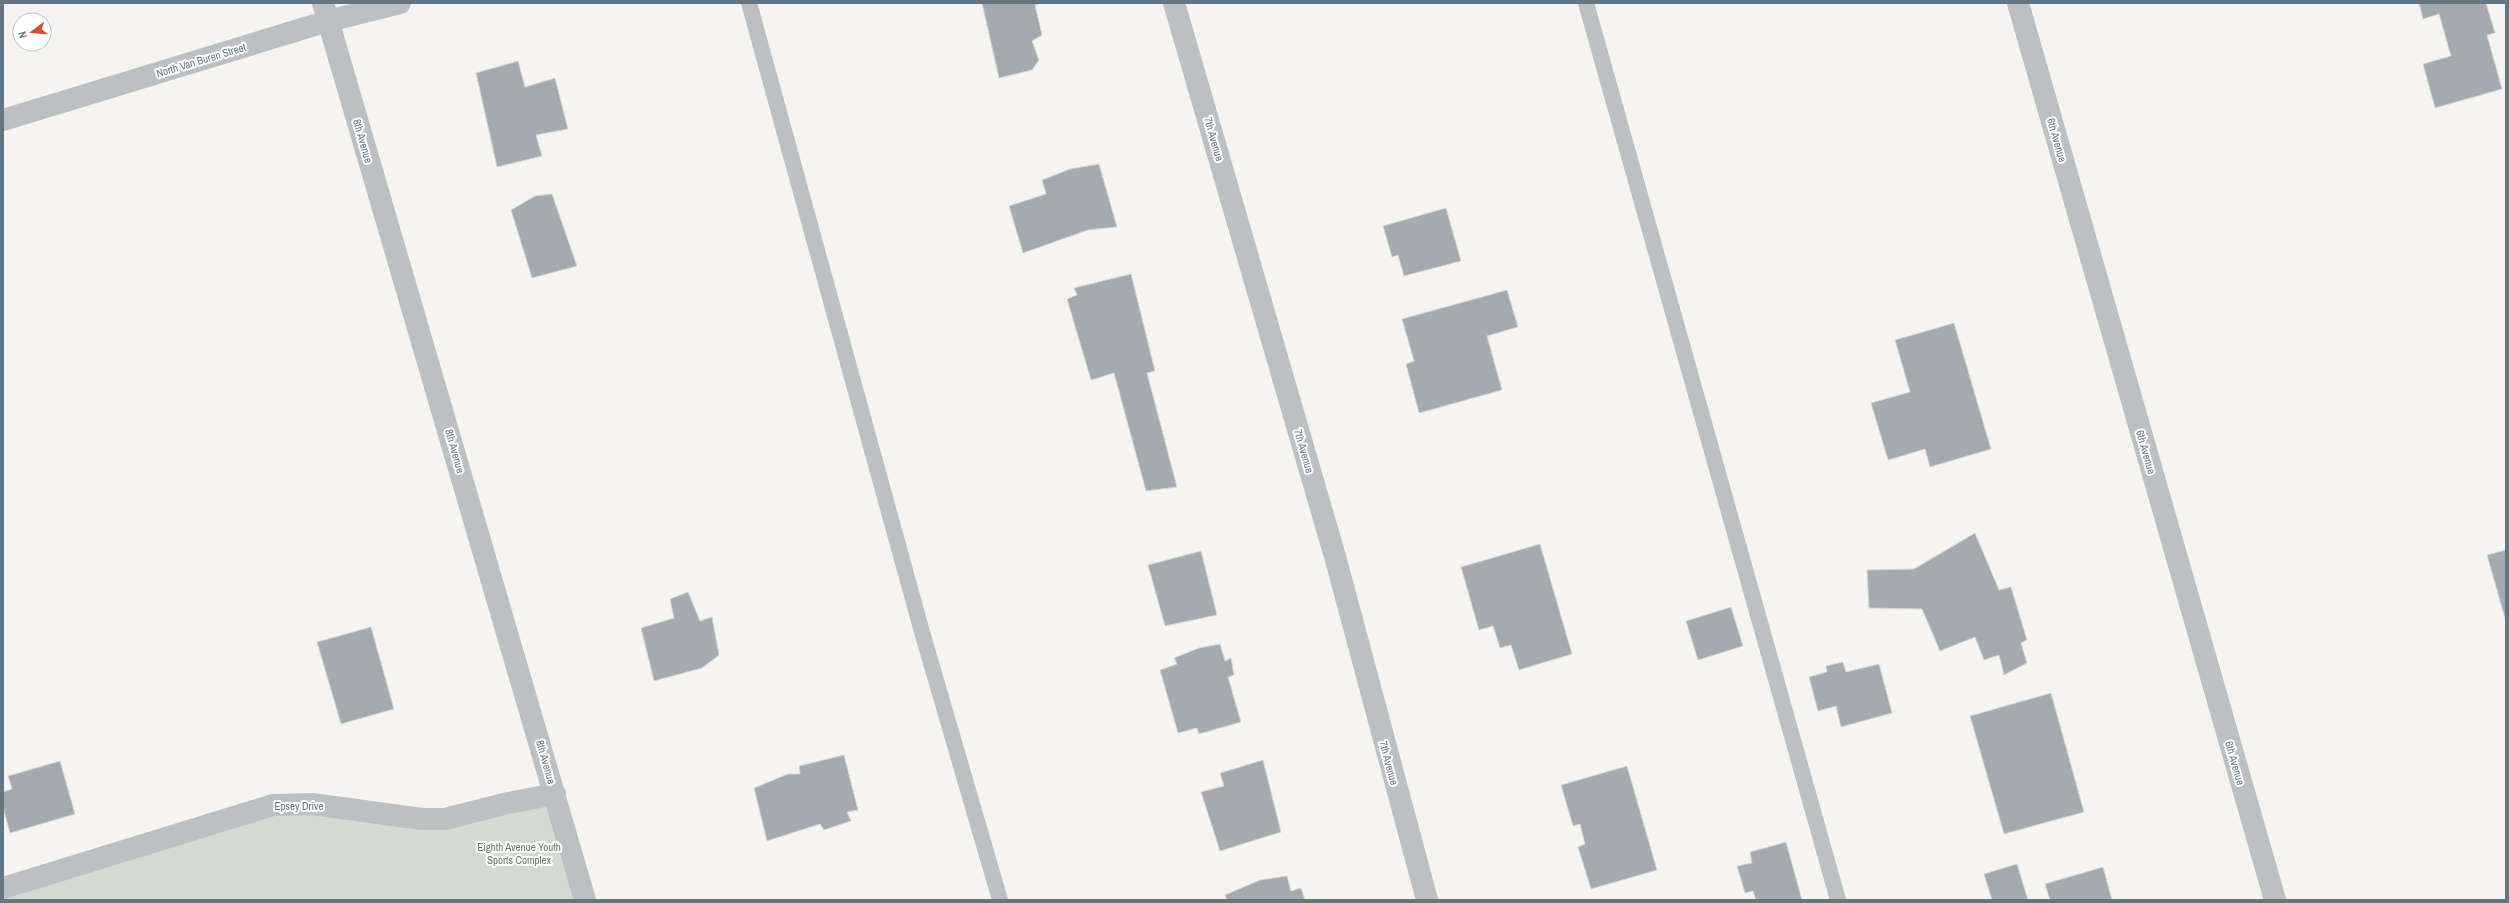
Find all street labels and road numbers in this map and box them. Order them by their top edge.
street label: North Van Buren Street [154,40,248,80]
street label: 7th Avenue [1201,115,1227,163]
street label: 6th Avenue [2044,116,2070,164]
street label: 8th Avenue [350,117,376,165]
street label: 8th Avenue [442,427,468,475]
street label: 7th Avenue [1291,427,1317,475]
street label: 6th Avenue [2133,428,2159,476]
street label: 8th Avenue [533,738,559,786]
street label: 7th Avenue [1376,739,1402,787]
street label: 6th Avenue [2222,739,2248,787]
street label: Epsey Drive [274,799,324,813]

